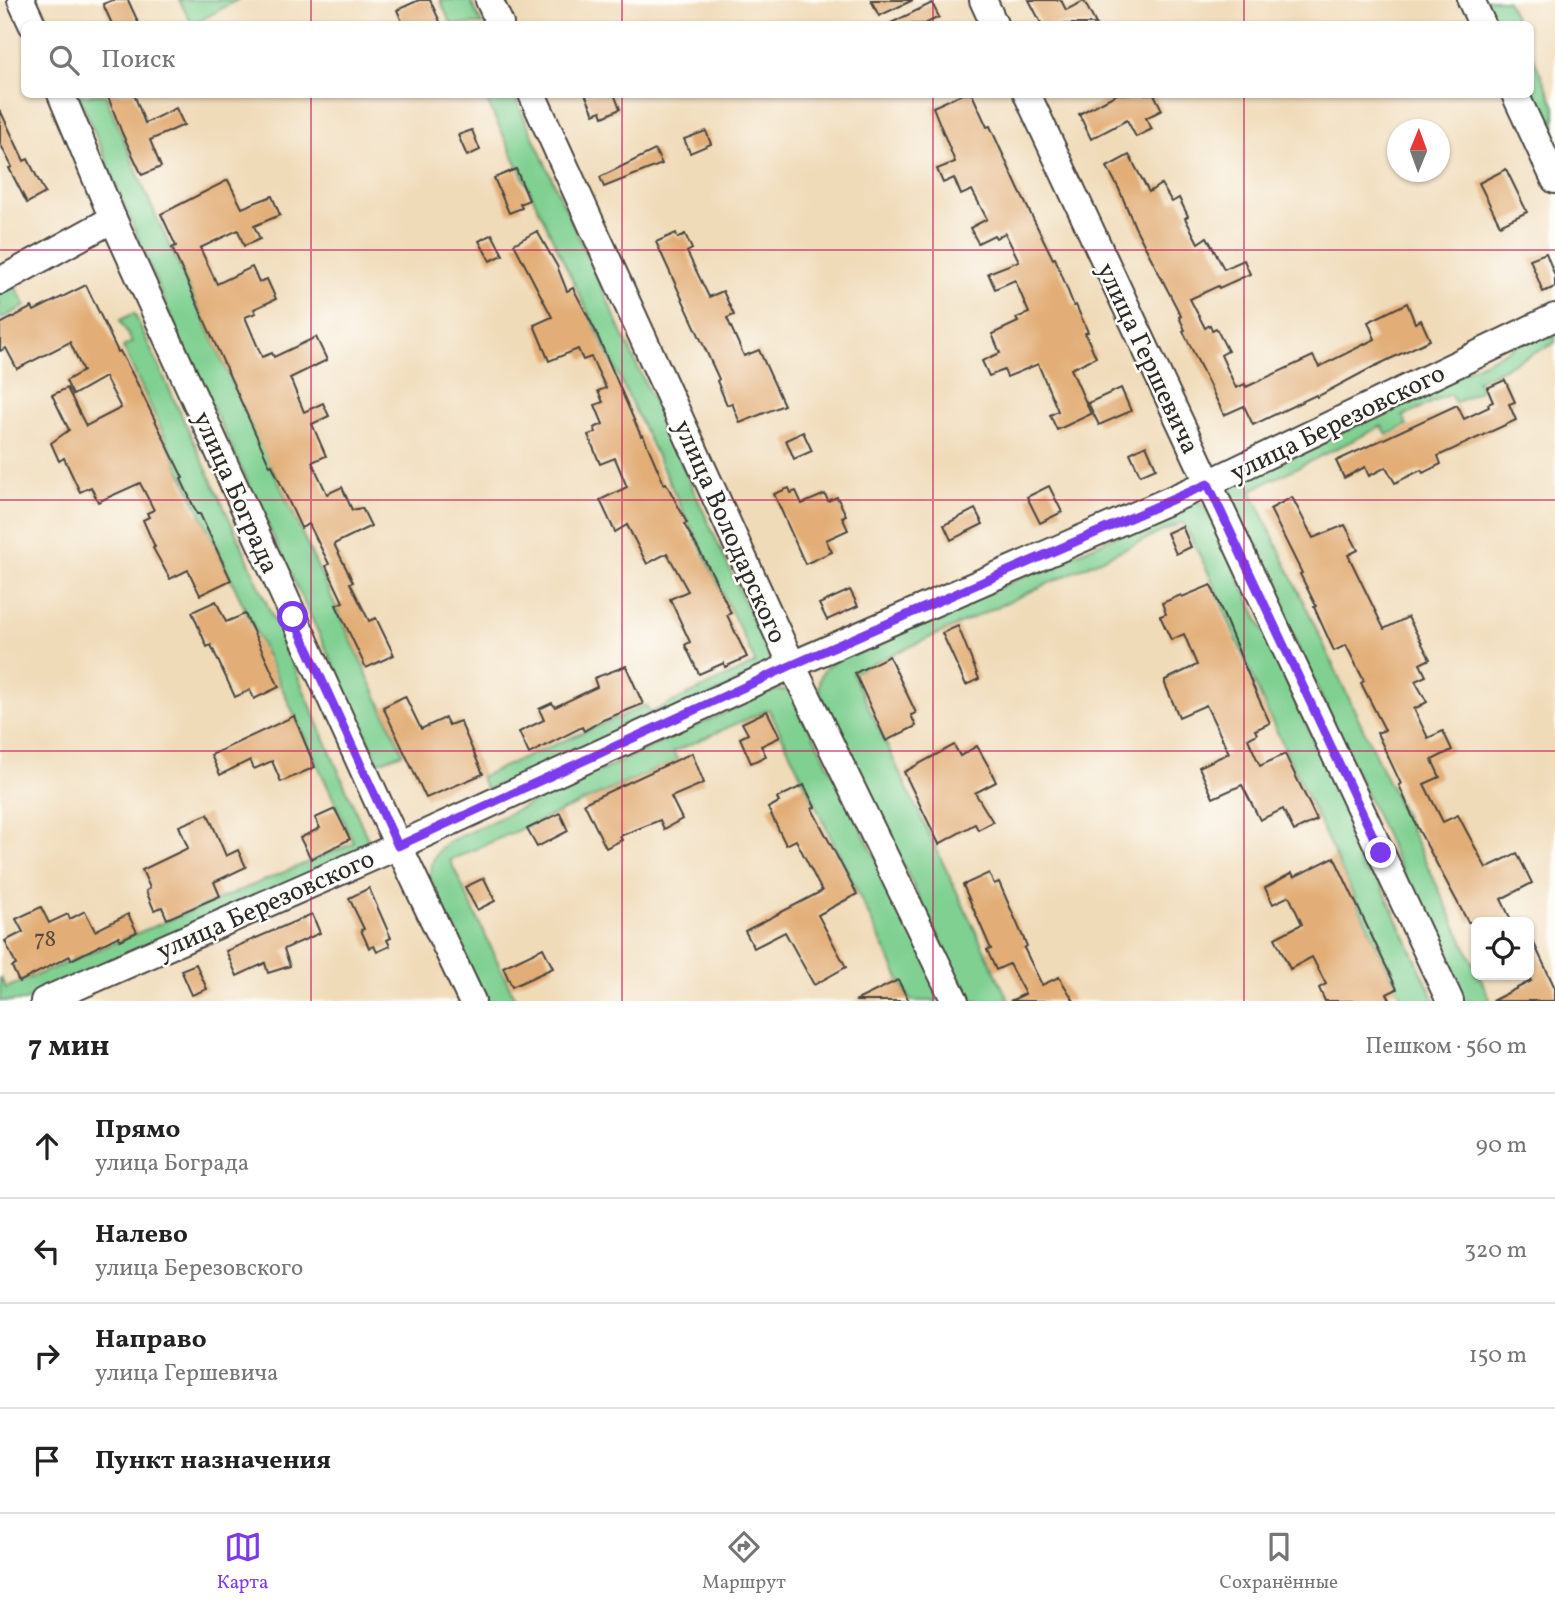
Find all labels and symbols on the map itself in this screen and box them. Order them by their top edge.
north arrow [1387,119,1450,182]
street label: улица Гершевича [1087,257,1207,460]
street label: улица Березовского [1224,356,1452,492]
street label: улица Бограда [183,406,287,580]
street label: улица Володарского [664,414,795,649]
route start [277,601,308,632]
route end [1365,837,1396,868]
street label: улица Березовского [151,842,381,970]
house number: 78 [34,924,56,956]

